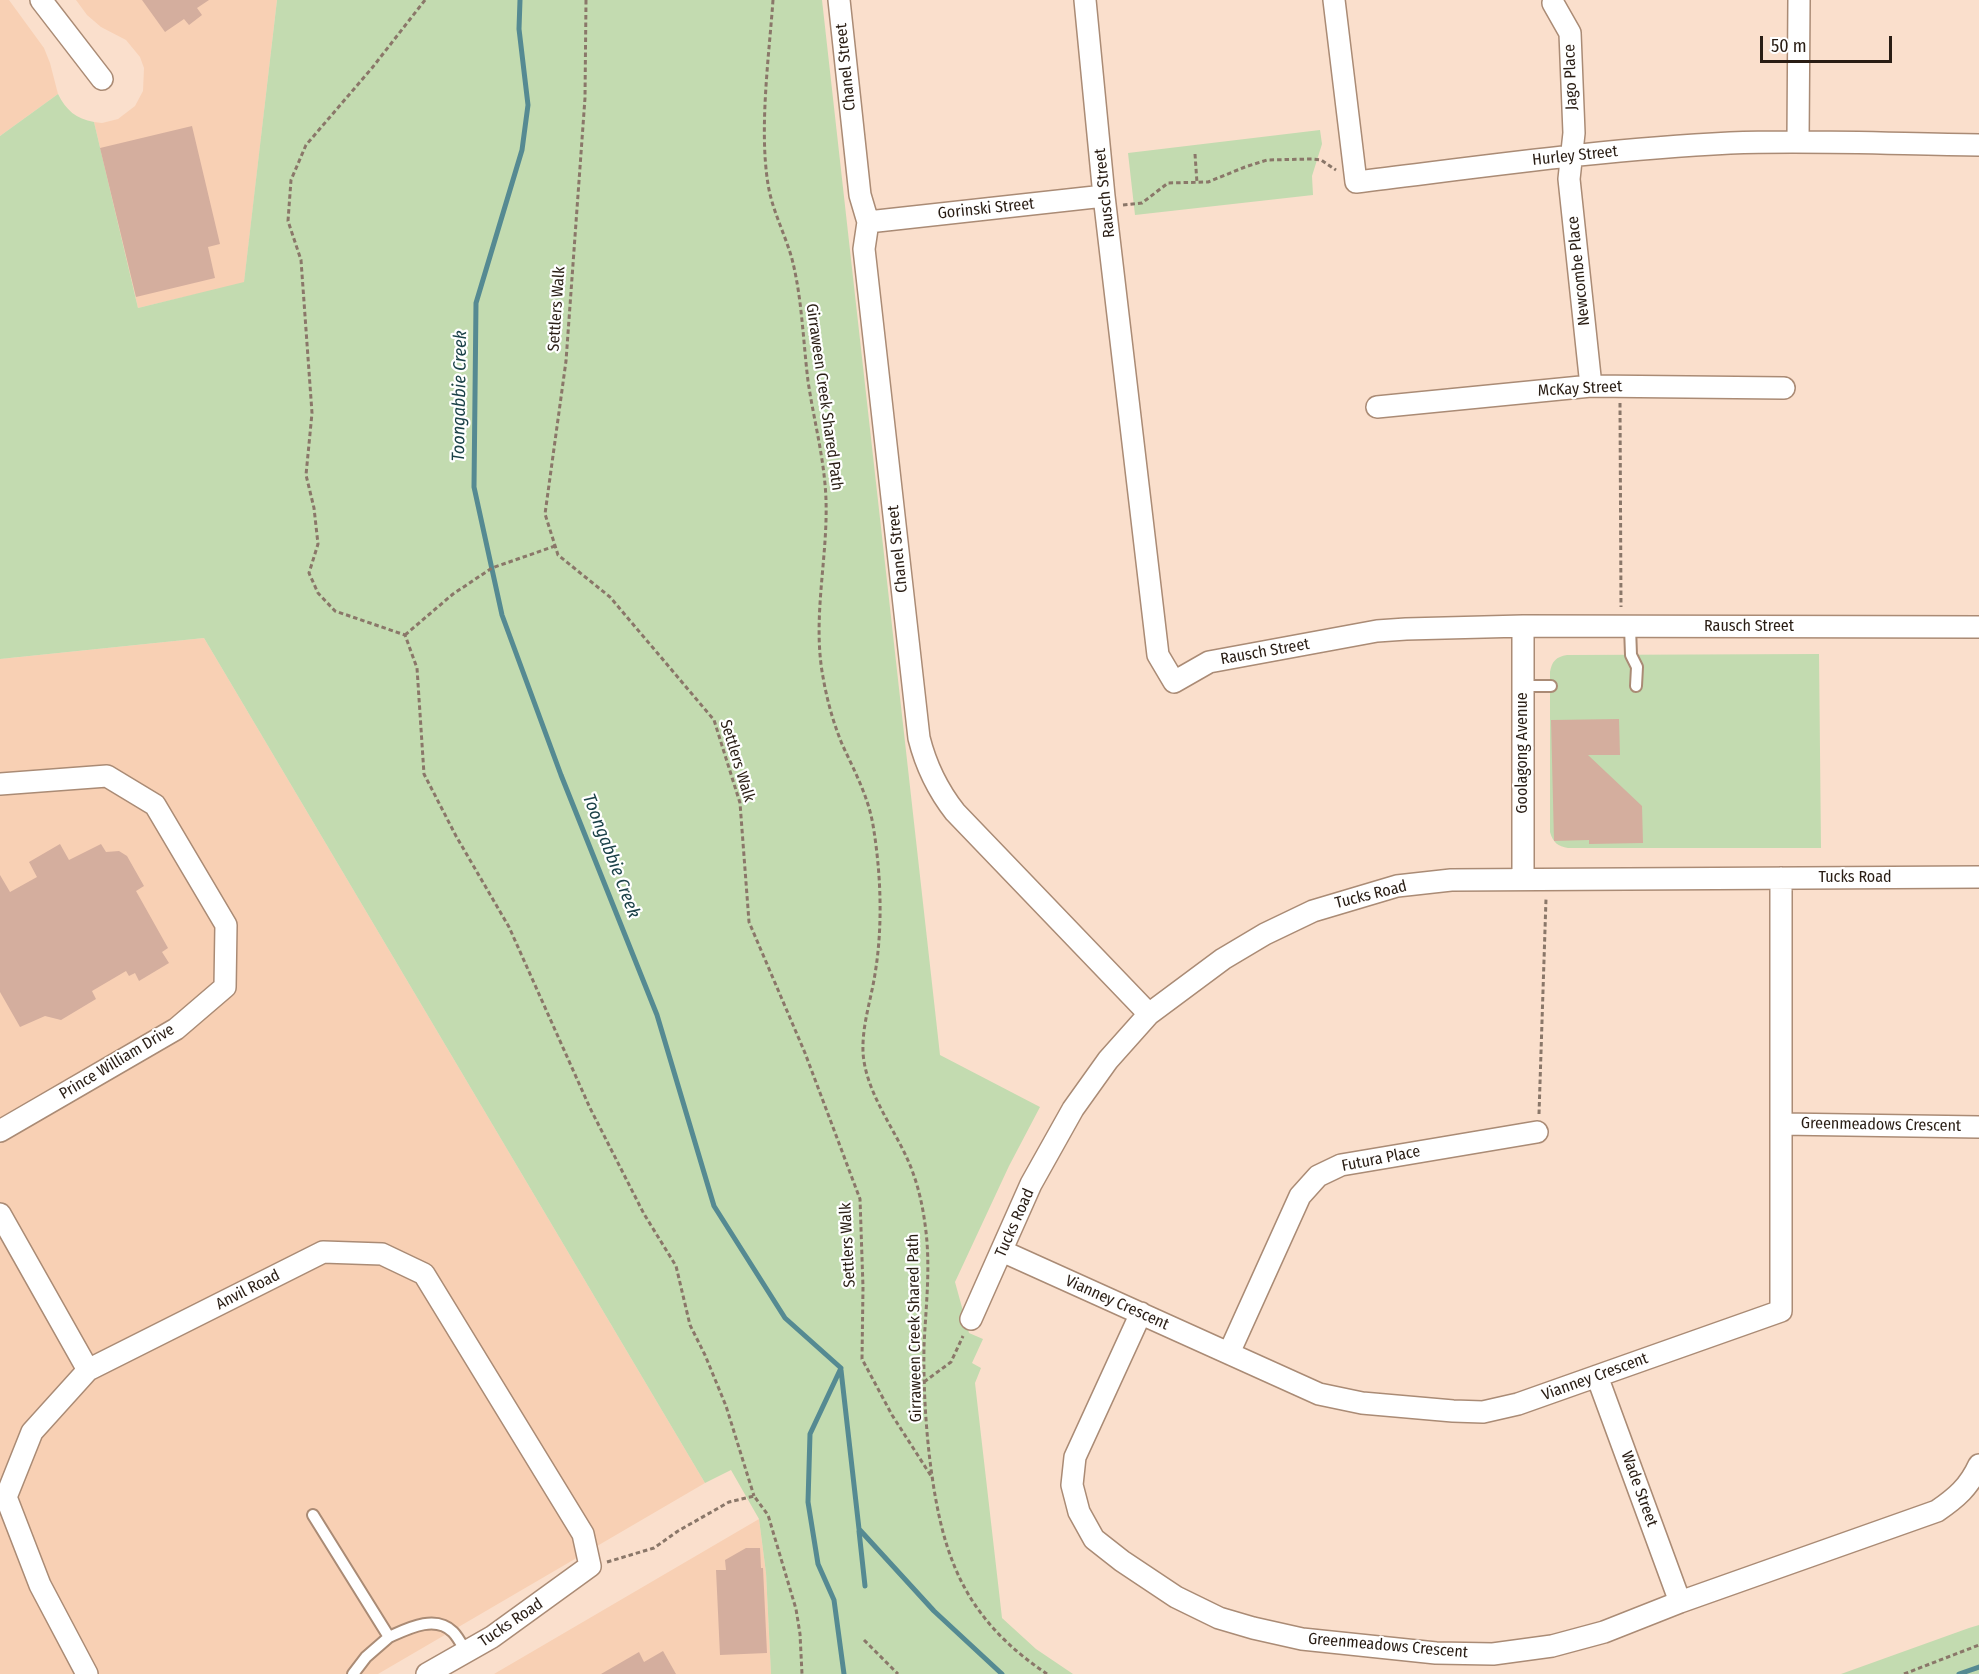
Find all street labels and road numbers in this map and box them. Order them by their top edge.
street label: Chanel Street [832,22,860,112]
street label: Jago Place [1560,44,1582,110]
street label: Hurley Street [1531,142,1619,170]
street label: Rausch Street [1091,147,1119,239]
street label: Gorinski Street [937,194,1035,224]
street label: Newcombe Place [1564,215,1594,327]
street label: Settlers Walk [544,266,570,352]
street label: Girraween Creek Shared Path [801,302,847,492]
street label: McKay Street [1537,377,1623,401]
street label: Chanel Street [884,504,912,594]
street label: Rausch Street [1704,617,1794,637]
street label: Rausch Street [1219,635,1311,669]
street label: Goolagong Avenue [1513,692,1533,814]
street label: Settlers Walk [715,718,759,804]
street label: Tucks Road [1818,868,1892,888]
street label: Tucks Road [1333,877,1409,913]
street label: Prince William Drive [56,1020,178,1104]
street label: Greenmeadows Crescent [1801,1114,1961,1136]
street label: Futura Place [1340,1142,1422,1176]
street label: Tucks Road [991,1186,1039,1260]
street label: Settlers Walk [836,1202,860,1288]
street label: Girraween Creek Shared Path [904,1233,926,1423]
street label: Anvil Road [213,1266,283,1314]
street label: Vianney Crescent [1062,1272,1172,1334]
street label: Vianney Crescent [1539,1349,1651,1405]
street label: Wade Street [1616,1449,1662,1529]
street label: Tucks Road [475,1595,547,1651]
street label: Greenmeadows Crescent [1307,1629,1469,1663]

